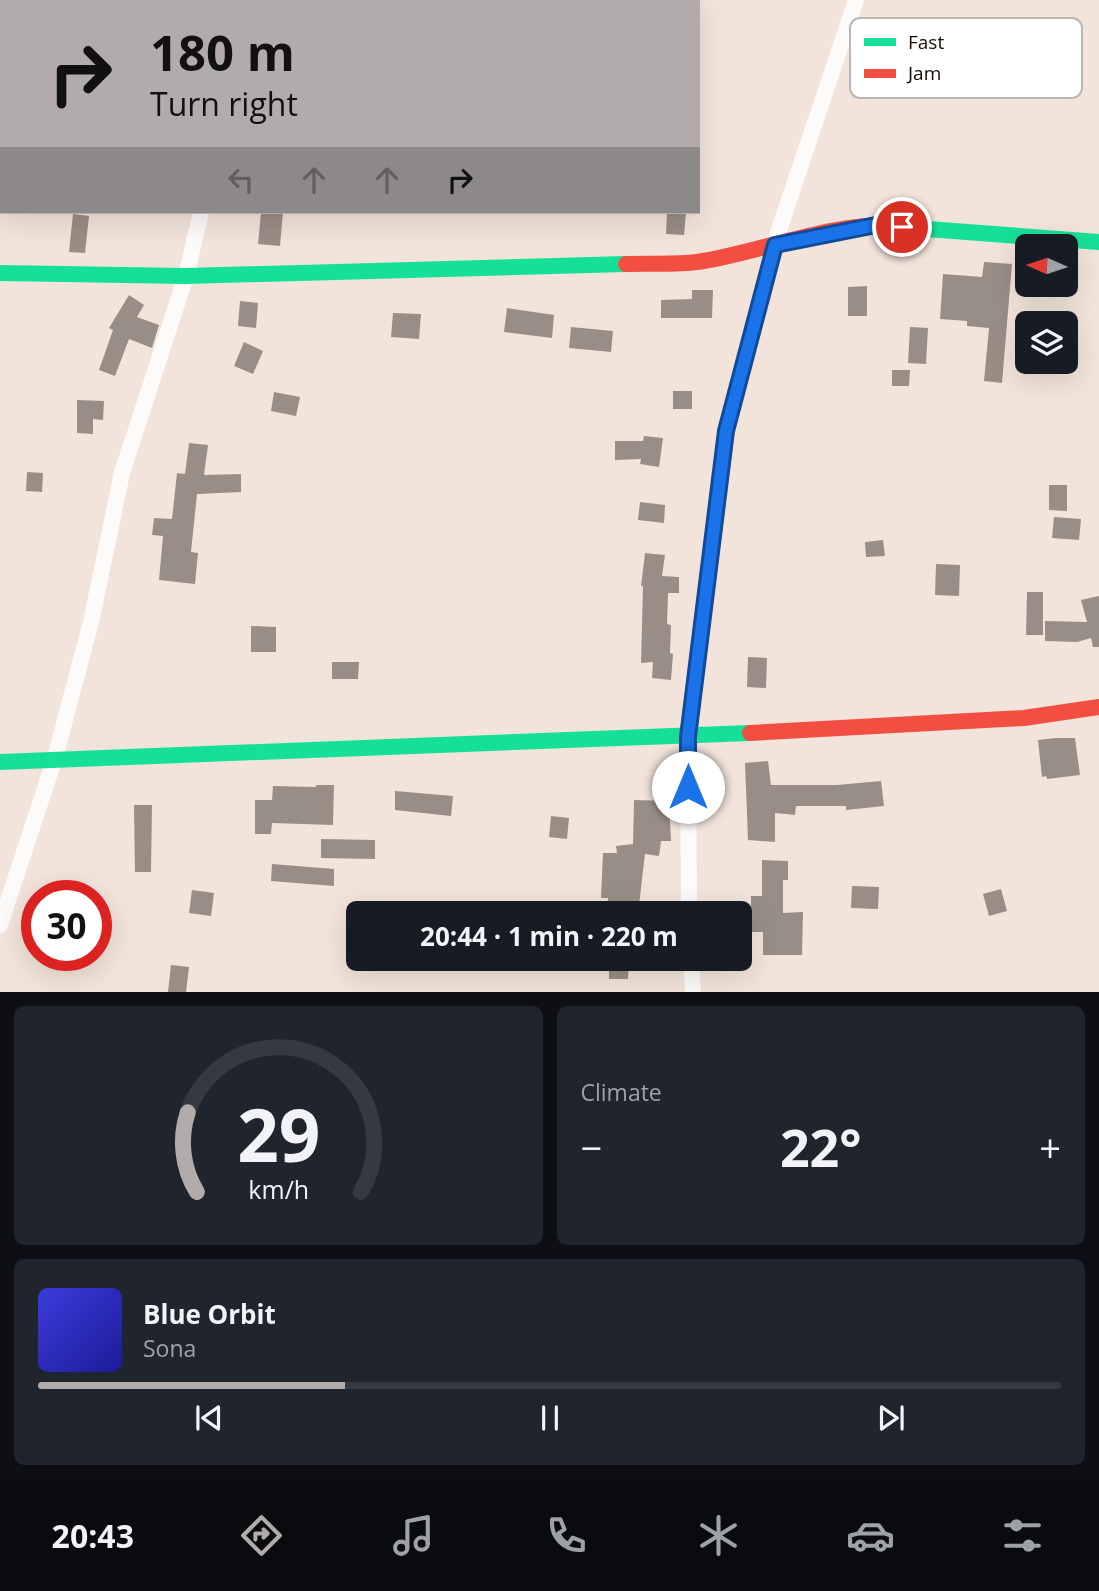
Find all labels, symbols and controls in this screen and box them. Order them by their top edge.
legend [850,18,1082,98]
text: 180 m [150,19,295,85]
icon: right [35,28,126,119]
text: Fast [908,29,944,55]
text: Jam [906,60,941,86]
text: Turn right [150,82,298,125]
icon: left [222,161,260,199]
icon: ahead [295,161,333,199]
icon: ahead [368,161,406,199]
icon: right [441,161,479,199]
pin [872,197,932,257]
icon: arrive [883,208,921,246]
north arrow [1015,234,1078,298]
map controls [1015,234,1078,374]
button: layers [1015,311,1078,374]
position arrow [651,750,725,824]
speed limit sign: 30 [21,880,112,971]
text: 20:44 · 1 min · 220 m [420,918,678,954]
text: Climate [581,1076,662,1108]
text: 29 [237,1084,320,1183]
text: 22° [780,1111,862,1182]
text: − [581,1121,602,1173]
text: + [1039,1121,1061,1173]
text: km/h [248,1171,309,1205]
text: Blue Orbit [143,1296,276,1332]
text: Sona [143,1332,196,1364]
icon: previous [190,1399,228,1437]
icon: pause [531,1399,569,1437]
icon: next [872,1399,910,1437]
icon: directions [237,1511,286,1560]
icon: music [389,1511,438,1560]
icon: phone [542,1511,591,1560]
icon: climate [694,1511,743,1560]
icon: car [846,1511,895,1560]
icon: filters [998,1511,1047,1560]
text: 20:43 [52,1514,134,1557]

